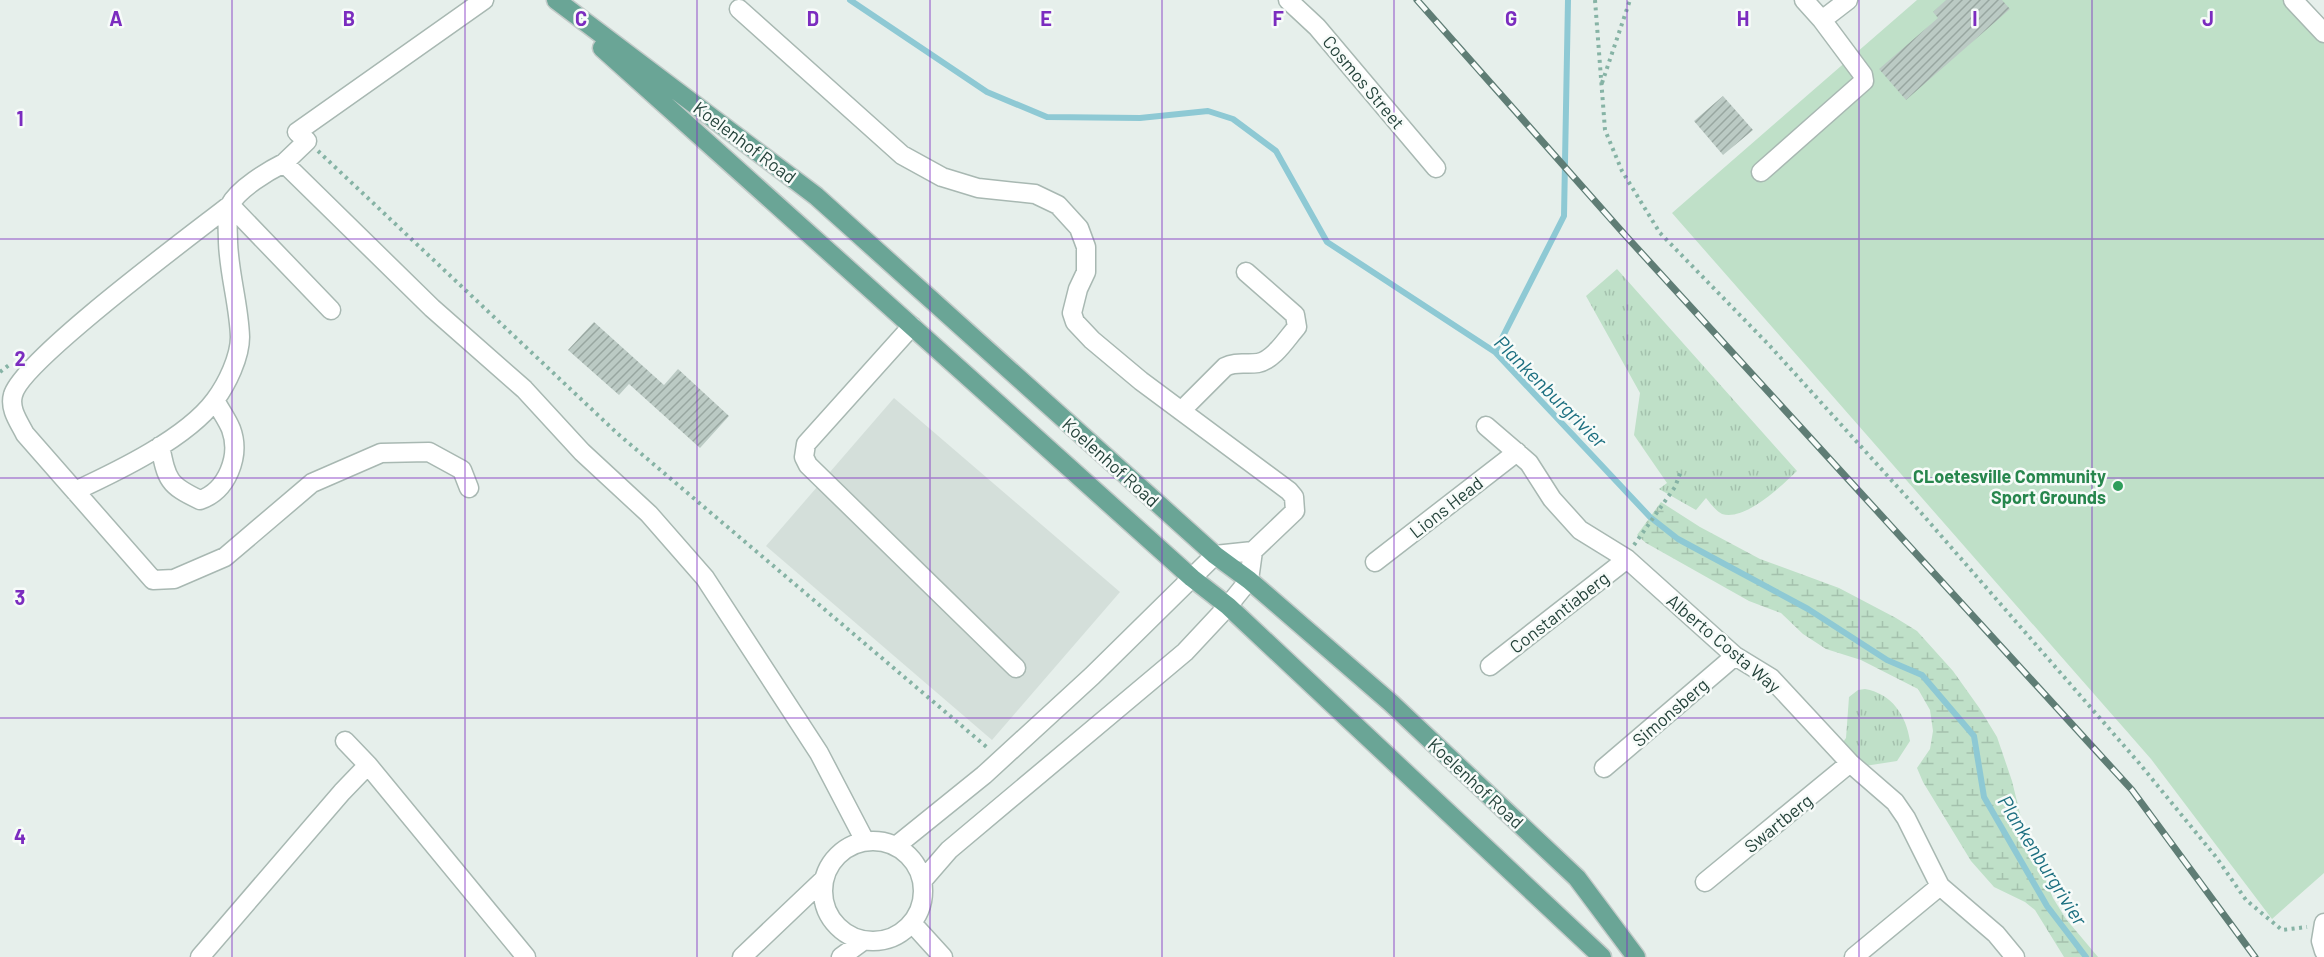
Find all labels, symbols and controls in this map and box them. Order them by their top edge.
text: A [109,6,123,30]
text: B [343,6,355,30]
text: C [575,6,587,30]
text: D [807,6,819,30]
text: E [1040,6,1052,30]
text: F [1272,6,1284,30]
text: G [1505,6,1517,30]
text: H [1737,6,1749,30]
text: I [1972,6,1978,30]
text: J [2202,6,2214,30]
street label: Cosmos Street [1319,31,1409,133]
street label: Koelenhof Road [689,96,801,188]
text: 1 [16,106,24,130]
water label: Plankenburgrivier [1490,330,1613,453]
text: 2 [14,346,26,370]
street label: Koelenhof Road [1058,413,1164,511]
place label: CLoetesville Community Sport Grounds [1913,465,2106,508]
street label: Lions Head [1405,472,1487,542]
marker: CLoetesville Community Sport Grounds [2111,479,2125,493]
street label: Constantiaberg [1505,566,1613,658]
text: 3 [15,585,25,609]
street label: Alberto Costa Way [1663,589,1785,697]
street label: Simonsberg [1628,673,1712,751]
street label: Koelenhof Road [1424,733,1528,833]
street label: Swartberg [1740,789,1816,857]
water label: Plankenburgrivier [1993,791,2093,930]
text: 4 [14,824,26,848]

